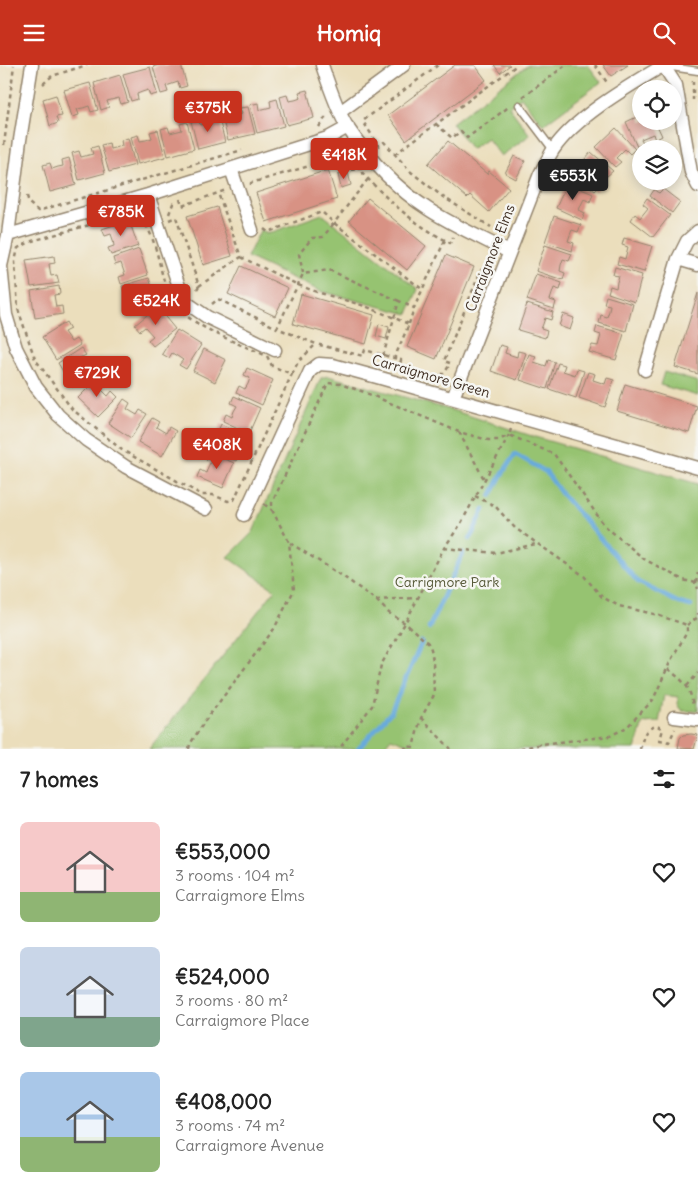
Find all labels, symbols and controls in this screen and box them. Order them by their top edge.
icon: menu [20,19,48,47]
text: Homiq [317,19,381,47]
icon: search [650,19,678,47]
map controls [632,80,682,190]
button: locate [632,80,682,130]
pin: €375K [173,91,243,133]
text: €375K [185,97,231,117]
pin: €418K [309,137,379,180]
button: layers [632,140,682,190]
text: €418K [322,144,366,164]
pin: €553K [538,159,608,201]
text: €553K [549,165,597,185]
pin: €785K [86,195,156,237]
text: €785K [98,201,144,221]
street label: Carraigmore Elms [461,202,519,314]
pin: €524K [121,283,191,326]
text: €524K [132,290,180,310]
street label: Carraigmore Green [370,351,492,401]
pin: €729K [62,355,132,398]
text: €729K [74,362,120,382]
pin: €408K [182,427,252,470]
text: €408K [193,434,242,454]
park label: Carrigmore Park [395,573,499,591]
icon: filters [650,765,678,793]
text: 7 homes [20,766,99,793]
text: €553,000 [175,838,270,865]
icon: home [60,842,120,902]
icon: heart [650,858,678,886]
text: 3 rooms · 104 m² [175,865,295,885]
text: Carraigmore Elms [175,885,305,905]
text: €524,000 [175,963,270,990]
icon: home [60,967,120,1027]
icon: heart [650,983,678,1011]
text: 3 rooms · 80 m² [175,990,288,1010]
text: Carraigmore Place [175,1010,309,1030]
text: €408,000 [175,1088,272,1115]
icon: home [60,1092,120,1152]
icon: heart [650,1108,678,1136]
text: 3 rooms · 74 m² [175,1115,285,1135]
text: Carraigmore Avenue [175,1135,324,1155]

